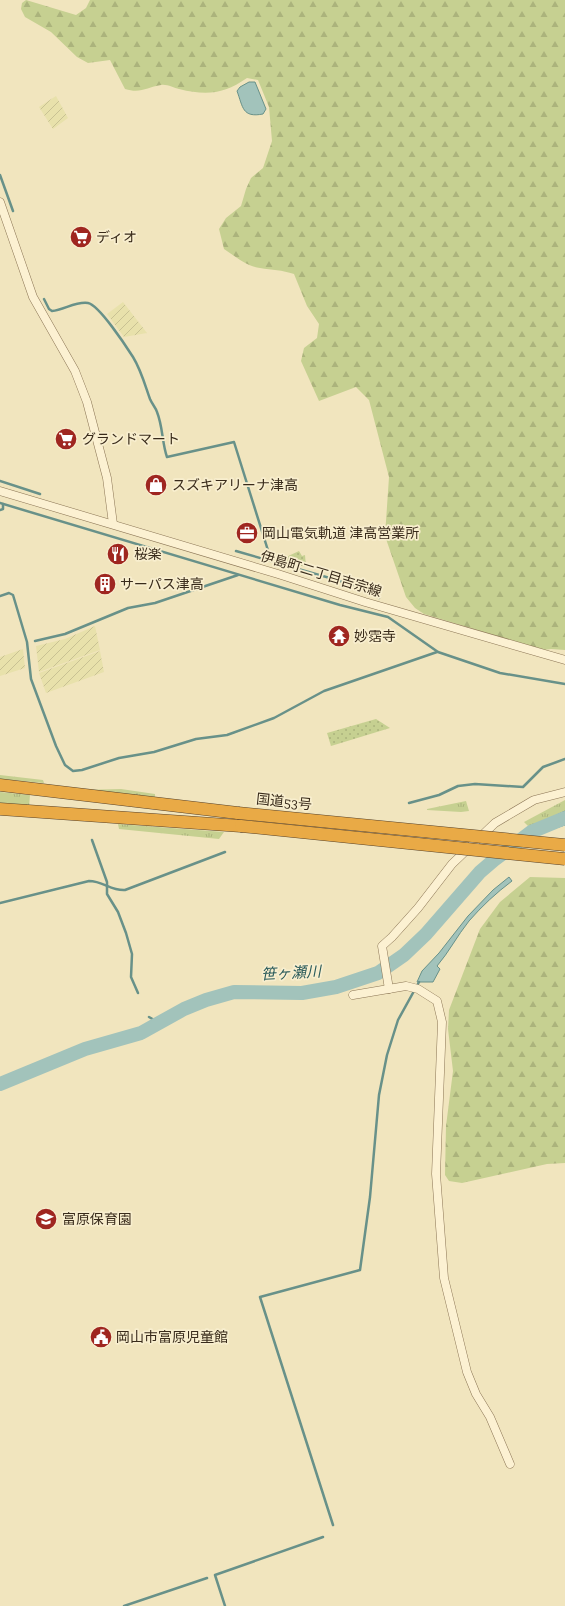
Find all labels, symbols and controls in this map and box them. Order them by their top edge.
supermarket icon: ディオ [68,224,94,250]
place label: ディオ [96,229,137,246]
supermarket icon: グランドマート [53,426,79,452]
place label: グランドマート [82,431,180,448]
shop icon: スズキアリーナ津高 [143,472,169,498]
place label: スズキアリーナ津高 [172,477,298,494]
office icon: 岡山電気軌道 津高営業所 [234,520,260,546]
place label: 岡山電気軌道 津高営業所 [262,525,419,542]
restaurant icon: 桜楽 [105,541,131,567]
place label: 桜楽 [134,546,162,563]
street label: 伊島町二丁目吉宗線 [258,547,384,601]
building icon: サーパス津高 [92,571,118,597]
place label: サーパス津高 [120,576,204,593]
temple icon: 妙霑寺 [326,623,352,649]
place label: 妙霑寺 [354,628,396,645]
street label: 国道53号 [255,791,313,813]
water label: 笹ヶ瀬川 [261,962,323,984]
school or university icon: 富原保育園 [33,1206,59,1232]
place label: 富原保育園 [62,1211,132,1228]
public building icon: 岡山市富原児童館 [88,1324,114,1350]
place label: 岡山市富原児童館 [116,1329,228,1346]

